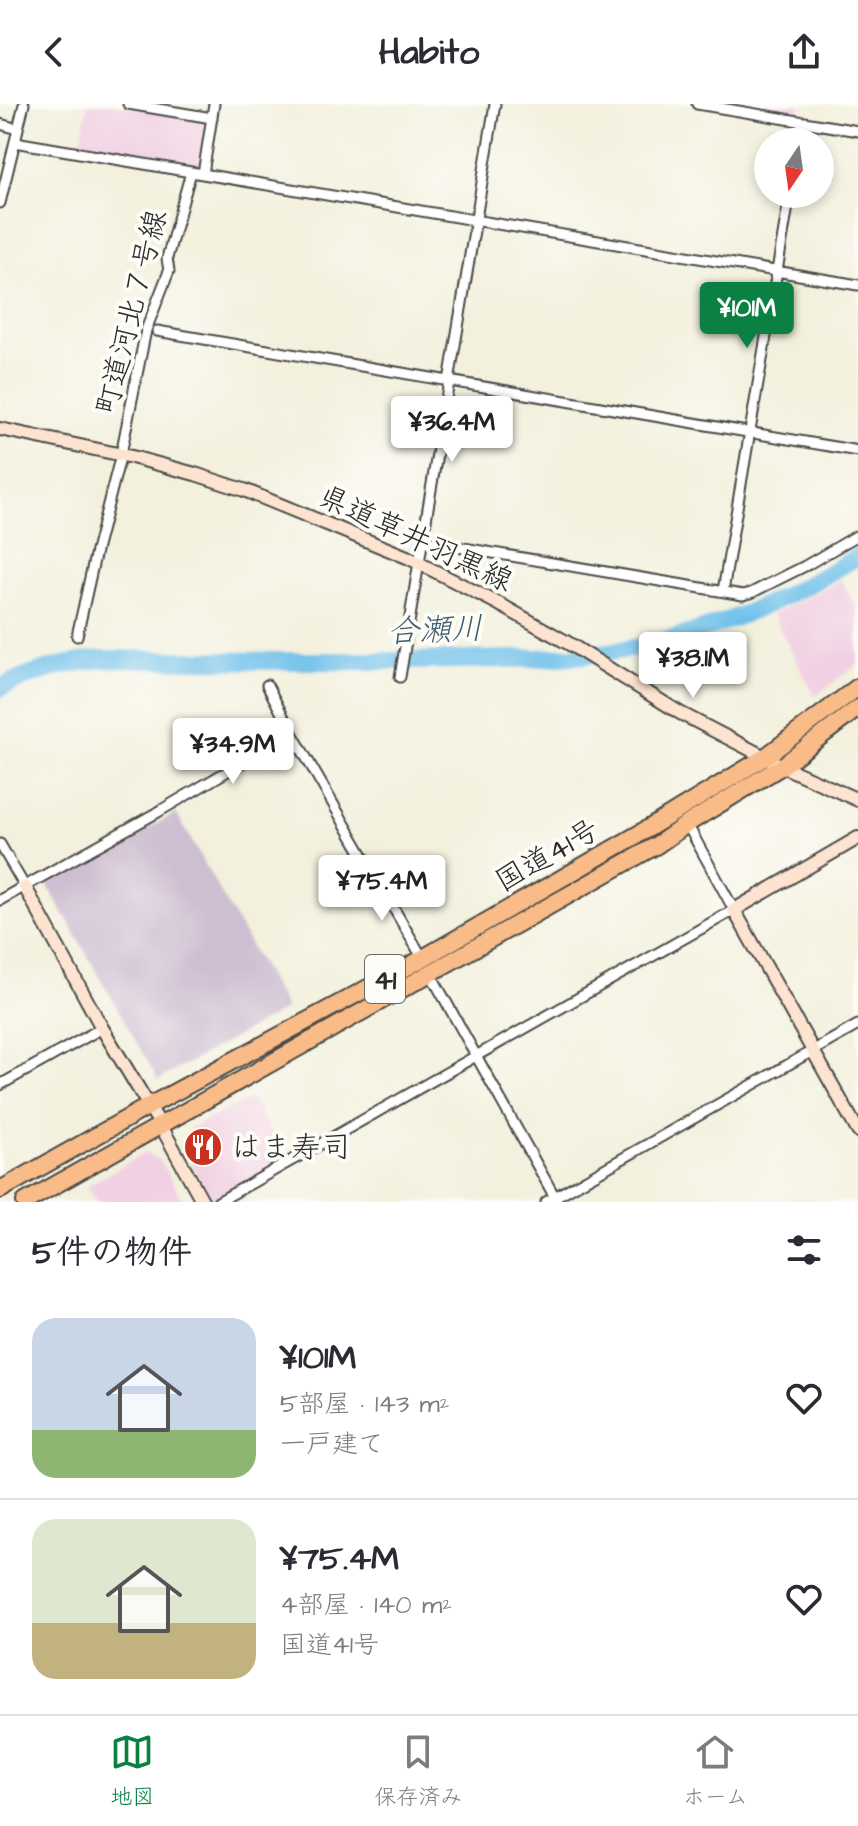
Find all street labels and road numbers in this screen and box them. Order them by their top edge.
street label: 町道河北７号線 [86,205,178,419]
street label: 県道草井羽黒線 [312,475,520,602]
street label: 国道41号 [488,809,607,903]
road number: 41 [365,955,405,1003]

